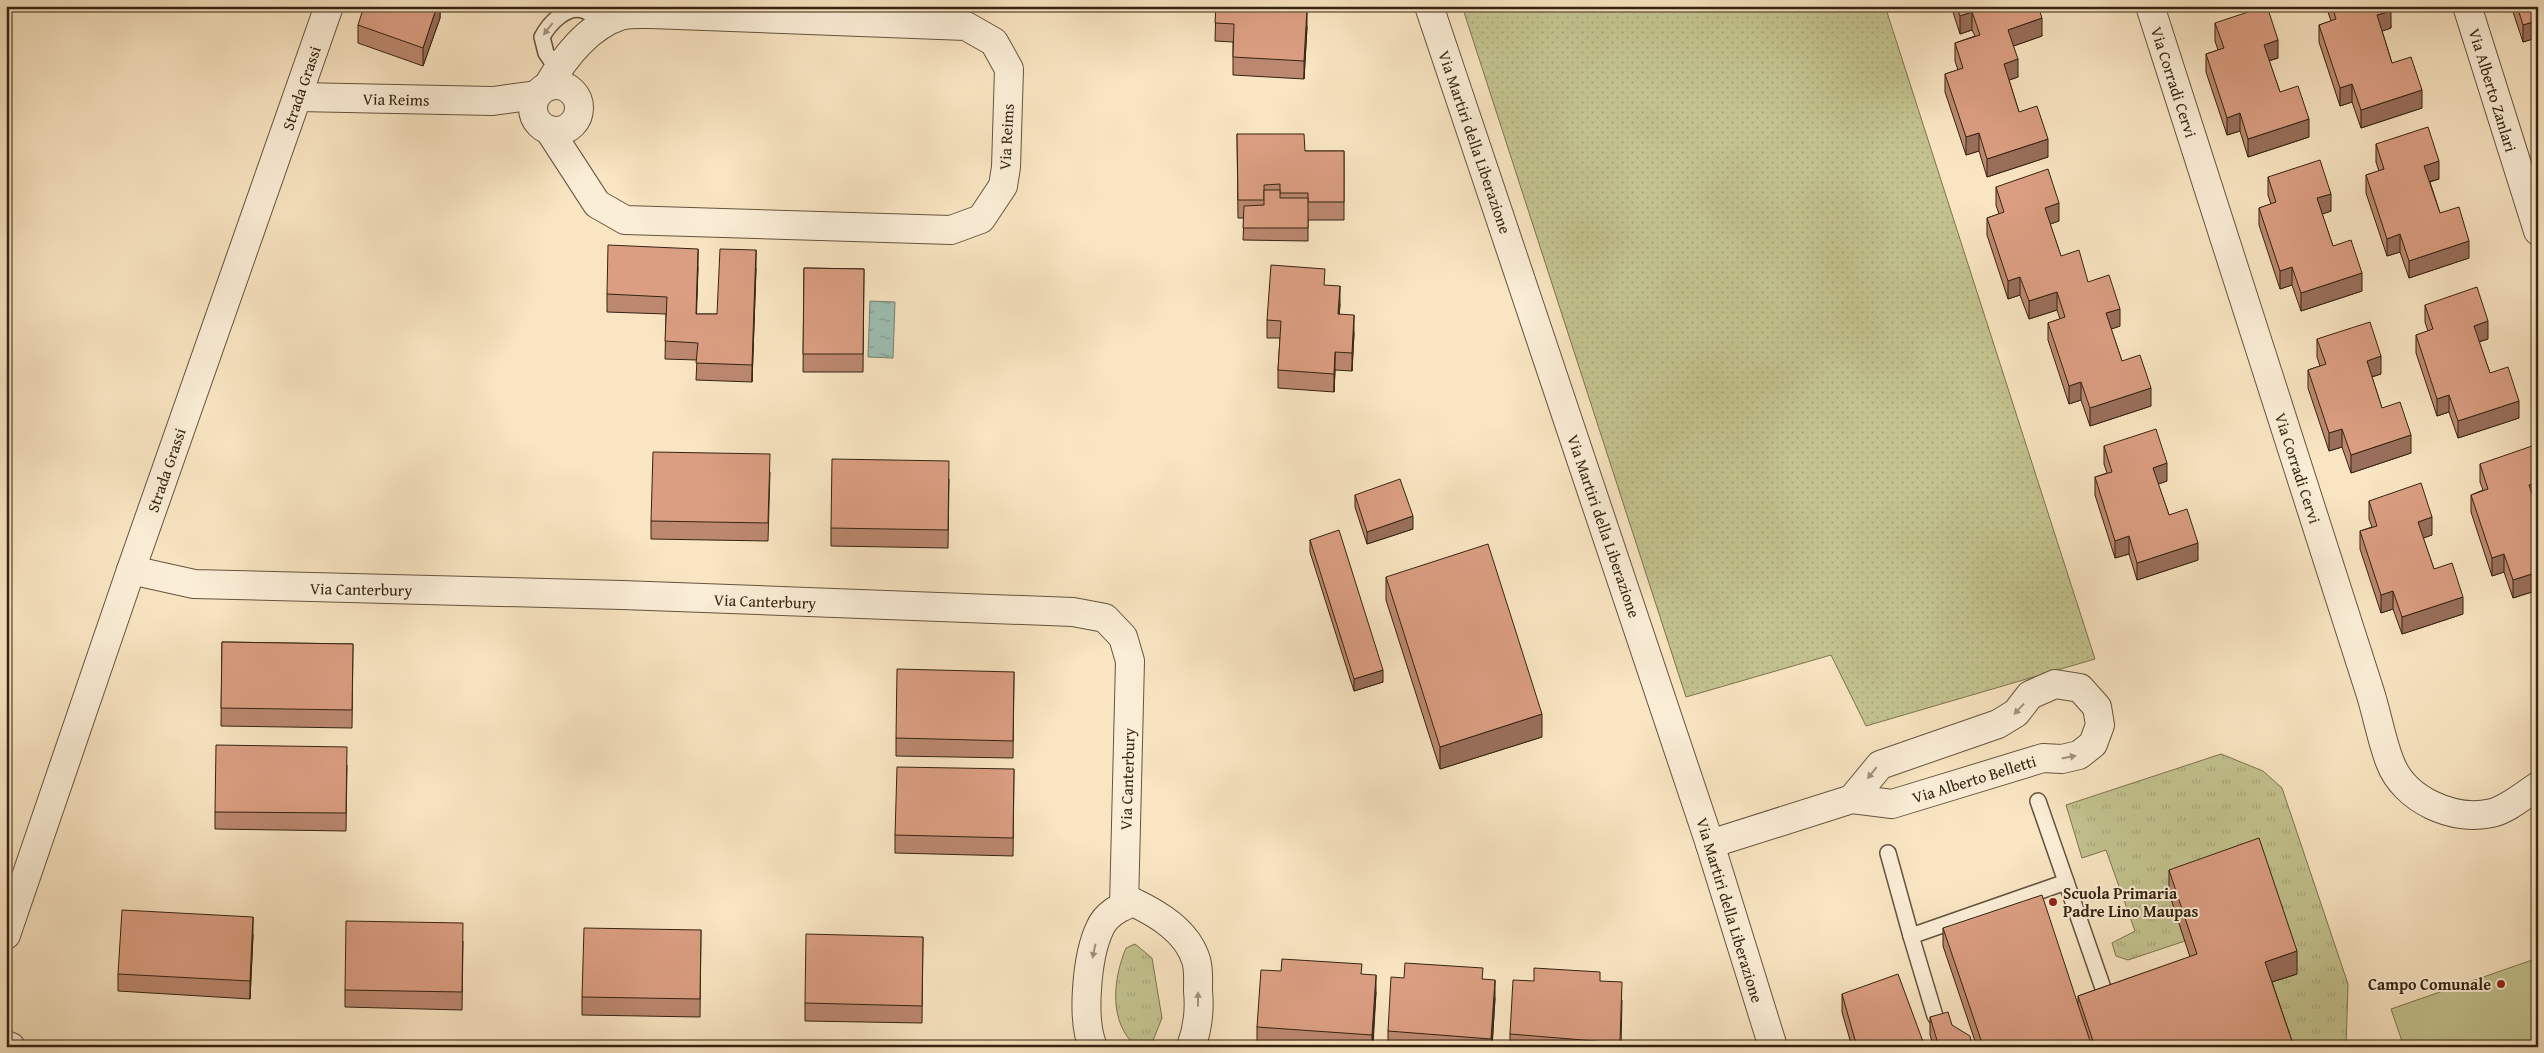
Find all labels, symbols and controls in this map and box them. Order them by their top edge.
one-way arrow [543,22,553,35]
street label: Via Corradi Cervi [2145,23,2203,141]
street label: Via Alberto Zanlari [2463,25,2523,155]
street label: Strada Grassi [275,42,327,133]
street label: Via Martiri della Liberazione [1432,47,1518,237]
street label: Via Reims [362,86,430,112]
street label: Via Reims [992,103,1020,171]
street label: Via Corradi Cervi [2269,409,2327,527]
street label: Strada Grassi [140,424,192,515]
street label: Via Martiri della Liberazione [1561,431,1647,621]
street label: Via Canterbury [310,576,413,602]
street label: Via Canterbury [713,587,817,615]
one-way arrow [2013,702,2024,715]
street label: Via Canterbury [1113,727,1141,831]
street label: Via Alberto Belletti [1909,749,2040,809]
one-way arrow [2061,753,2076,761]
one-way arrow [1867,766,1878,779]
street label: Via Martiri della Liberazione [1690,814,1770,1006]
place label: Scuola Primaria Padre Lino Maupas [2063,881,2198,923]
marker: Scuola Primaria Padre Lino Maupas [2047,896,2059,908]
one-way arrow [1089,943,1097,959]
place label: Campo Comunale [2368,972,2491,996]
marker: Campo Comunale [2495,978,2507,990]
one-way arrow [1194,991,1202,1007]

